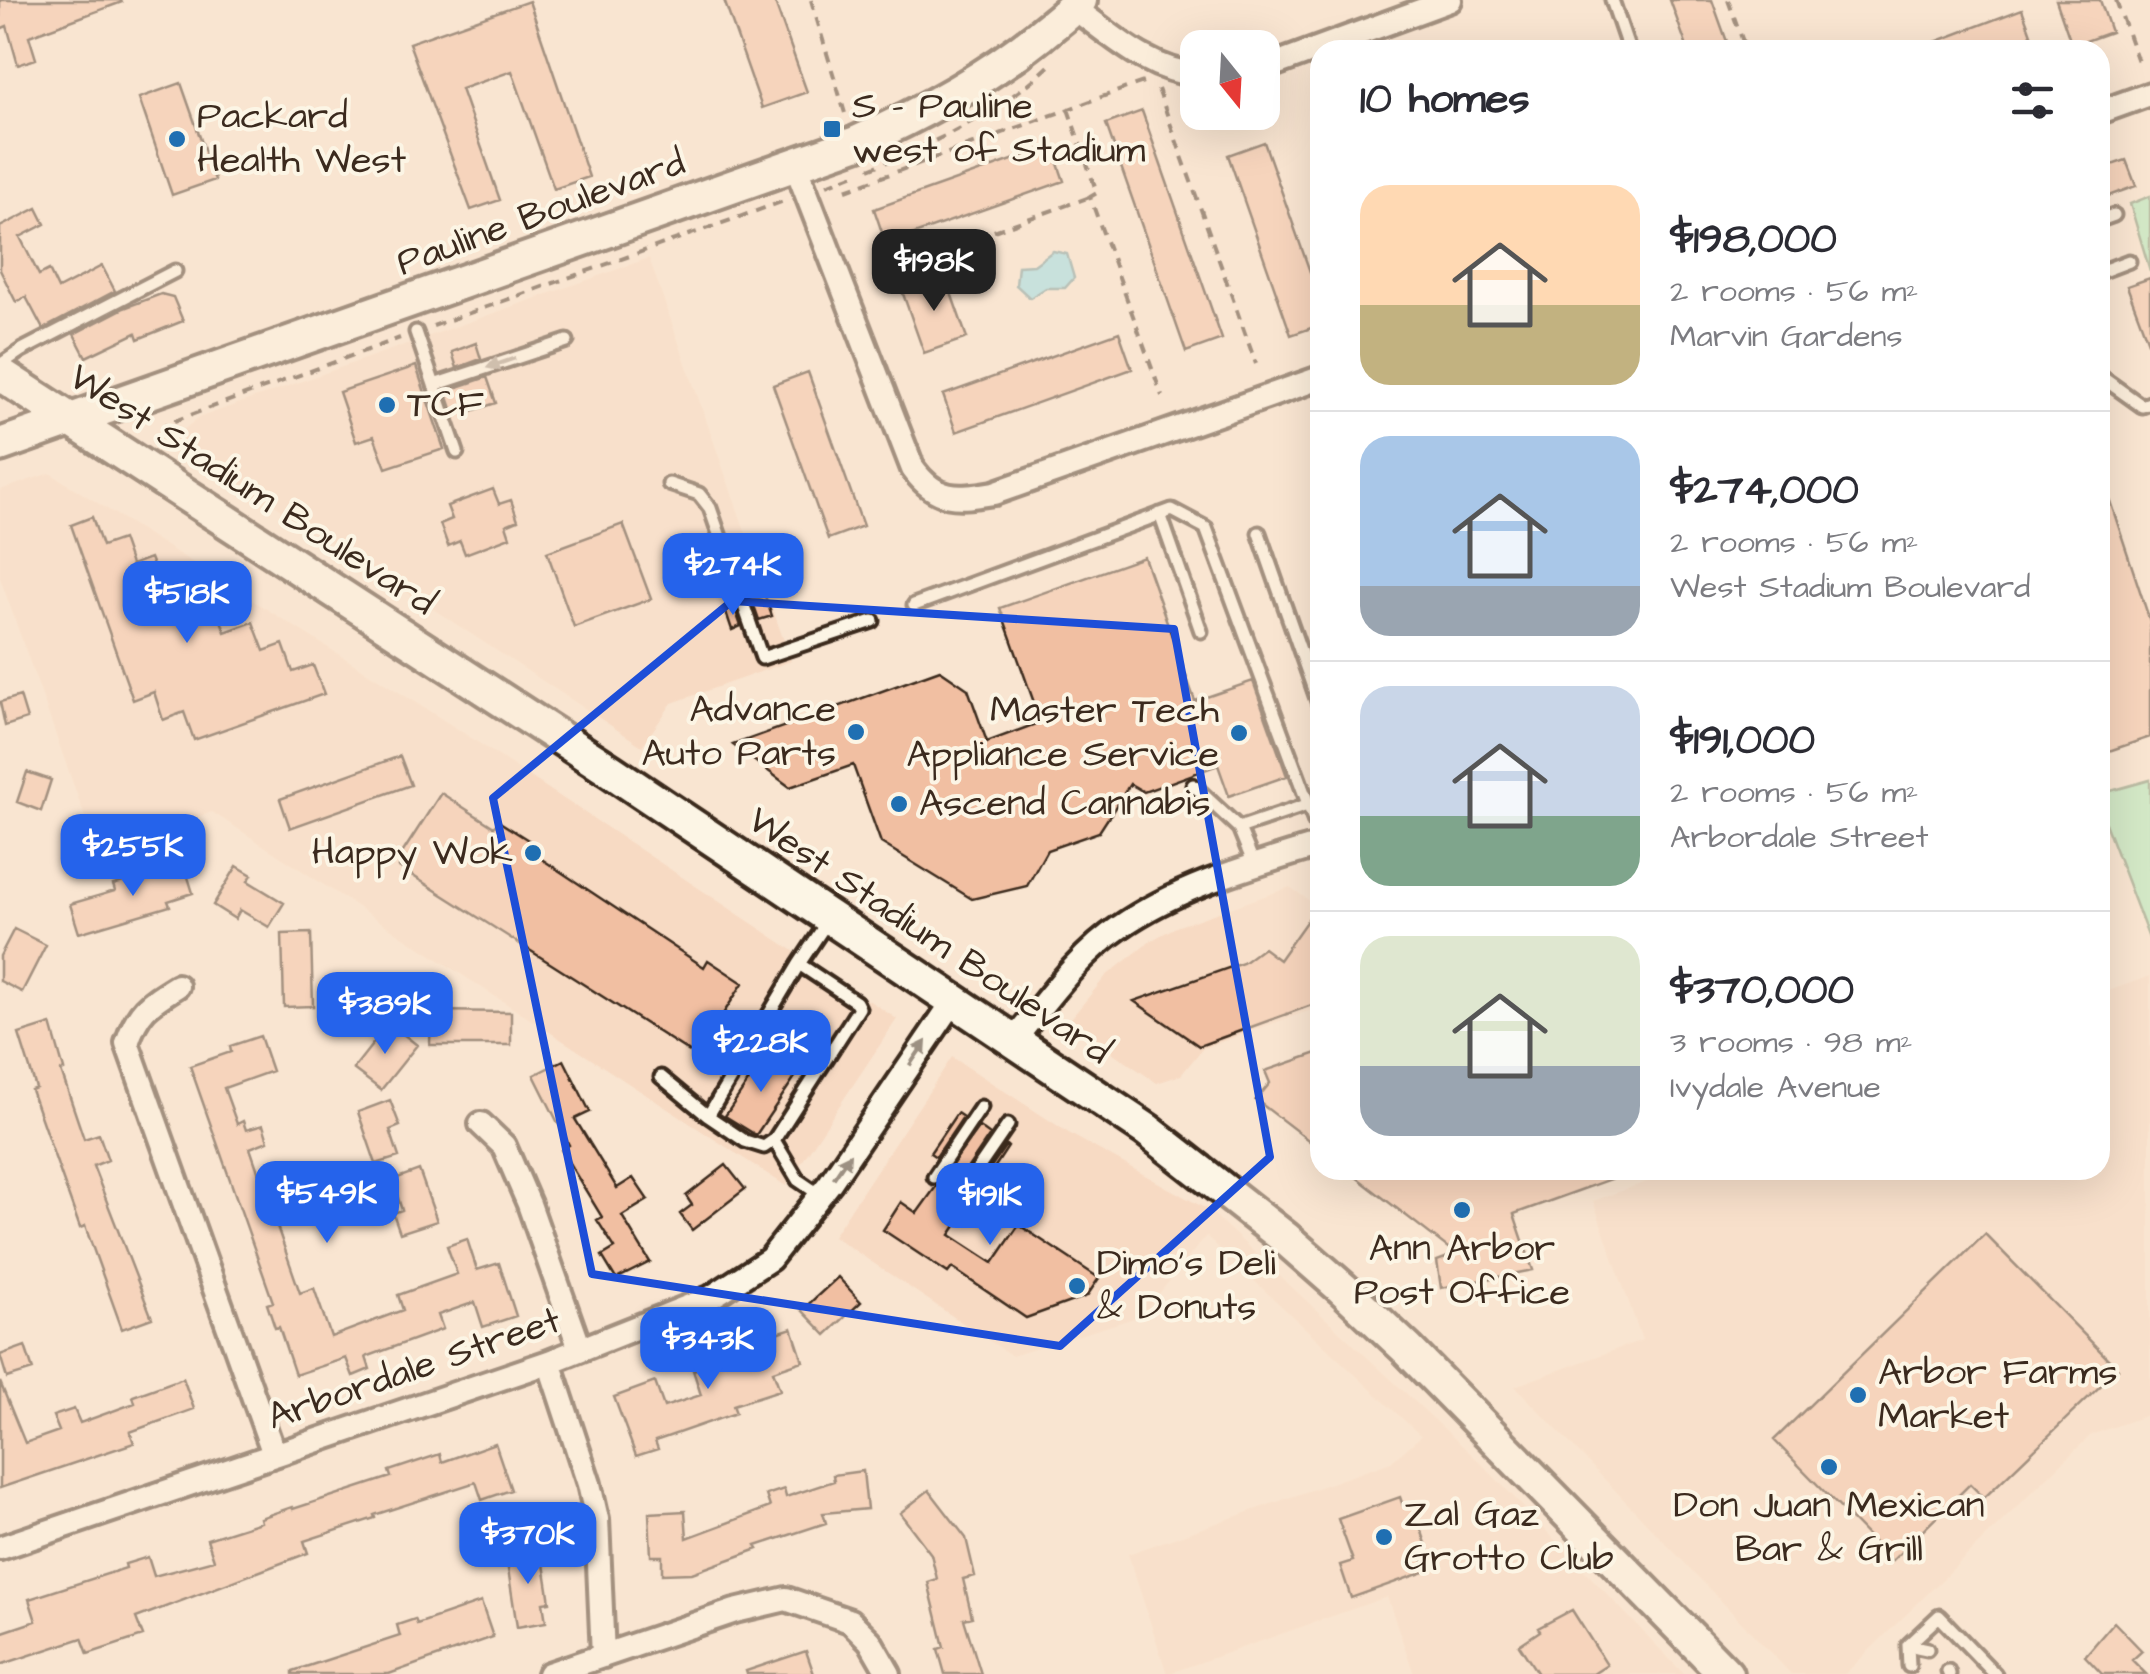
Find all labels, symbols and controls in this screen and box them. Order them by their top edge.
north arrow [1180,30,1280,130]
map controls [1180,30,1280,130]
text: 10 homes [1360,71,1530,129]
icon: filters [2005,73,2060,128]
place label: S - Pauline west of Stadium [852,81,1146,177]
place label: Packard Health West [197,91,406,187]
marker: S - Pauline west of Stadium [821,118,843,140]
marker: Packard Health West [166,128,188,150]
street label: Pauline Boulevard [390,137,692,289]
text: $198,000 [1670,211,1837,269]
icon: home [1440,225,1560,345]
pin: $198K [864,229,1004,314]
text: $198K [894,239,974,284]
text: 2 rooms · 56 m² [1670,269,1918,314]
text: Marvin Gardens [1670,314,1903,359]
street label: West Stadium Boulevard [58,352,446,628]
one-way arrow [485,356,515,371]
place label: TCF [407,379,484,431]
marker: TCF [376,394,398,416]
text: $274,000 [1670,462,1859,520]
icon: home [1440,476,1560,596]
text: 2 rooms · 56 m² [1670,520,1918,565]
pin: $274K [663,533,803,618]
text: $274K [685,543,781,588]
pin: $518K [117,561,257,646]
text: West Stadium Boulevard [1670,565,2031,610]
text: $518K [145,571,229,616]
place label: Advance Auto Parts [641,684,836,780]
place label: Master Tech Appliance Service [906,685,1219,781]
text: $191,000 [1670,712,1815,770]
marker: Advance Auto Parts [845,721,867,743]
marker: Master Tech Appliance Service [1228,722,1250,744]
icon: home [1440,726,1560,846]
text: 2 rooms · 56 m² [1670,770,1918,815]
place label: Ascend Cannabis [919,778,1210,830]
marker: Ascend Cannabis [888,793,910,815]
street label: West Stadium Boulevard [737,795,1121,1077]
pin: $255K [63,814,203,899]
text: Arbordale Street [1670,815,1928,860]
text: $255K [83,824,183,869]
place label: Happy Wok [312,827,513,880]
marker: Happy Wok [522,842,544,864]
text: $370,000 [1670,962,1854,1020]
pin: $389K [315,972,455,1057]
icon: home [1440,976,1560,1096]
text: $389K [339,982,431,1027]
pin: $228K [691,1010,831,1095]
text: $228K [714,1020,808,1065]
text: 3 rooms · 98 m² [1670,1020,1913,1065]
one-way arrow [909,1040,927,1067]
text: Ivydale Avenue [1670,1065,1881,1110]
one-way arrow [832,1152,851,1179]
pin: $549K [257,1161,397,1246]
pin: $191K [920,1163,1060,1248]
text: $549K [277,1171,377,1216]
text: $191K [958,1173,1022,1218]
marker: Ann Arbor Post Office [1451,1199,1473,1221]
place label: Ann Arbor Post Office [1354,1223,1570,1319]
place label: Dimo's Deli & Donuts [1097,1238,1276,1334]
marker: Dimo's Deli & Donuts [1066,1275,1088,1297]
street label: Arbordale Street [260,1294,568,1444]
pin: $343K [638,1307,778,1392]
text: $343K [662,1317,754,1362]
place label: Arbor Farms Market [1878,1347,2117,1443]
marker: Arbor Farms Market [1847,1384,1869,1406]
marker: Don Juan Mexican Bar & Grill [1818,1456,1840,1478]
place label: Don Juan Mexican Bar & Grill [1673,1480,1985,1576]
place label: Zal Gaz Grotto Club [1404,1489,1613,1585]
pin: $370K [458,1502,598,1587]
text: $370K [481,1512,575,1557]
marker: Zal Gaz Grotto Club [1373,1526,1395,1548]

